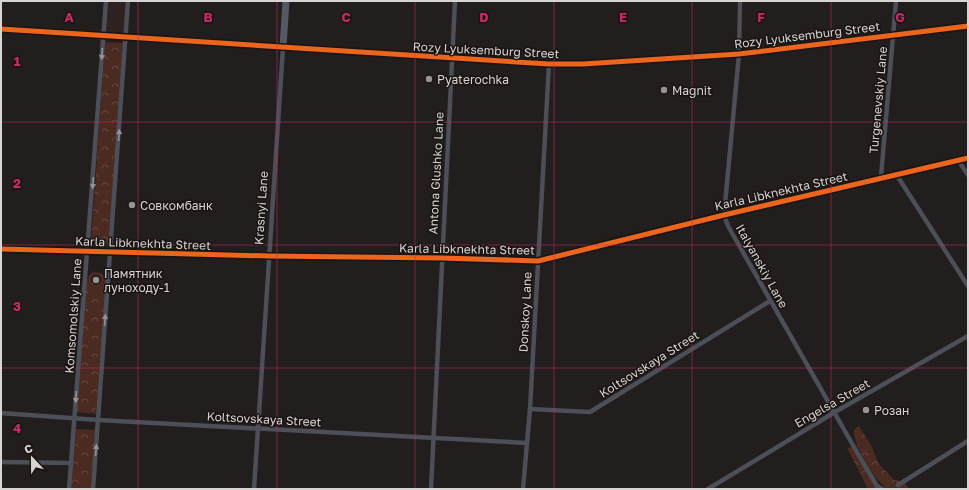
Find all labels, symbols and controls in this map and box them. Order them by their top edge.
text: A [64,9,74,25]
text: B [203,9,213,25]
text: C [341,9,351,25]
text: D [479,9,489,25]
text: E [619,9,627,25]
text: F [757,9,765,25]
text: G [895,9,905,25]
street label: Rozy Lyuksemburg Street [733,19,881,51]
street label: Rozy Lyuksemburg Street [412,39,560,61]
street label: Turgenevskiy Lane [866,46,890,154]
one-way arrow [99,48,106,60]
text: 1 [14,53,21,69]
place label: Pyaterochka [437,72,509,87]
marker: Pyaterochka [424,74,434,84]
place label: Magnit [672,83,712,98]
marker: Magnit [659,85,669,95]
street label: Antona Glushko Lane [425,111,447,235]
one-way arrow [115,129,122,141]
street label: Karla Libknekhta Street [713,168,849,214]
street label: Krasnyi Lane [251,170,271,246]
text: 2 [13,175,21,191]
one-way arrow [89,177,96,189]
place label: Совкомбанк [140,198,213,213]
marker: Совкомбанк [127,200,137,210]
street label: Italyanskiy Lane [733,221,791,311]
street label: Karla Libknekhta Street [75,233,211,253]
street label: Karla Libknekhta Street [399,240,535,258]
street label: Komsomolskiy Lane [61,258,85,374]
place label: Памятник луноходу-1 [104,266,170,295]
street label: Donskoy Lane [515,271,535,353]
marker: Памятник луноходу-1 [91,275,101,285]
text: 3 [13,298,21,314]
one-way arrow [102,314,109,326]
street label: Koltsovskaya Street [596,327,702,401]
street label: Engelsa Street [792,375,873,431]
one-way arrow [73,391,80,403]
place label: Розан [874,403,909,418]
marker: Розан [861,405,871,415]
street label: Koltsovskaya Street [206,409,322,430]
text: 4 [13,420,21,436]
north arrow [12,438,52,478]
text: С [22,441,34,456]
one-way arrow [93,444,99,456]

